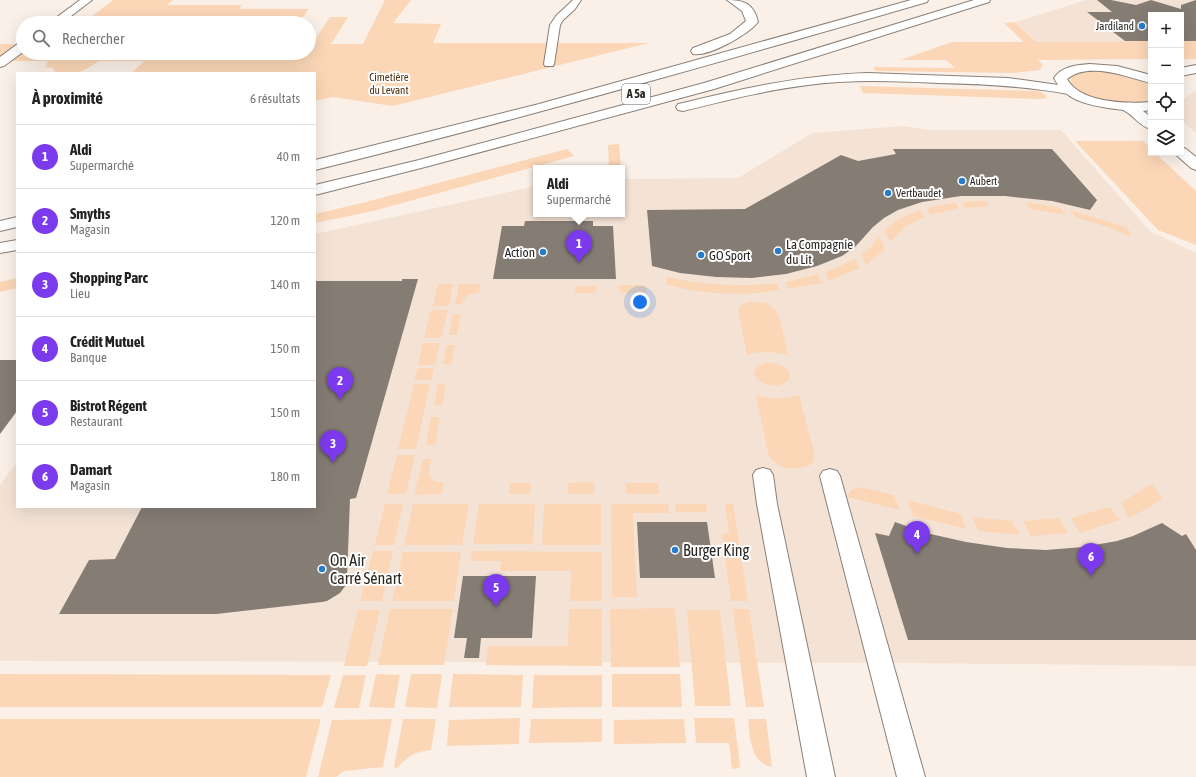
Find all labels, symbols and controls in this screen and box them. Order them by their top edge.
map controls [1148,12,1184,156]
button: + [1148,12,1184,48]
search box [16,16,316,60]
place label: Jardiland [1096,20,1134,32]
marker: Jardiland [1137,21,1147,31]
icon: search [30,27,52,49]
text: Rechercher [62,30,124,47]
button: − [1148,48,1184,84]
park label: Cimetière du Levant [369,71,409,96]
road number: A 5a [622,84,650,104]
button: locate [1148,84,1184,120]
text: À proximité [32,88,103,108]
text: 6 résultats [250,91,300,106]
button: layers [1148,120,1184,156]
text: Aldi [70,141,92,158]
text: 1 [42,149,48,164]
text: 40 m [277,149,300,164]
text: Supermarché [70,158,134,173]
popup [533,165,625,217]
text: Aldi [547,175,569,192]
place label: Aubert [970,175,997,187]
marker: Aubert [957,176,967,186]
place label: Vertbaudet [896,187,941,199]
marker: Vertbaudet [883,188,893,198]
text: Supermarché [547,192,611,207]
text: Smyths [70,205,110,222]
text: 2 [42,213,48,228]
text: 120 m [271,213,300,228]
text: Magasin [70,222,110,237]
pin: 1 [566,230,592,263]
place label: La Compagnie du Lit [786,237,853,267]
place label: Action [505,245,535,260]
marker: La Compagnie du Lit [773,246,783,256]
marker: Action [538,247,548,257]
place label: GO Sport [709,248,751,263]
marker: GO Sport [696,250,706,260]
text: Shopping Parc [70,269,148,286]
text: 3 [42,277,48,292]
text: 140 m [271,277,300,292]
text: Lieu [70,286,90,301]
your location [630,292,650,312]
text: Crédit Mutuel [70,333,145,350]
text: 4 [42,341,48,356]
text: 150 m [271,341,300,356]
text: Banque [70,350,107,365]
pin: 2 [327,367,353,400]
text: Bistrot Régent [70,397,147,414]
text: 5 [42,405,48,420]
text: 150 m [271,405,300,420]
text: Restaurant [70,414,123,429]
pin: 3 [320,430,346,463]
text: Damart [70,461,112,478]
text: 6 [42,469,48,484]
text: 180 m [271,469,300,484]
text: Magasin [70,478,110,493]
pin: 4 [904,521,930,554]
place label: Burger King [683,541,750,560]
pin: 6 [1078,543,1104,576]
marker: Burger King [670,545,680,555]
place label: On Air Carré Sénart [330,551,402,587]
marker: On Air Carré Sénart [317,564,327,574]
pin: 5 [483,574,509,607]

